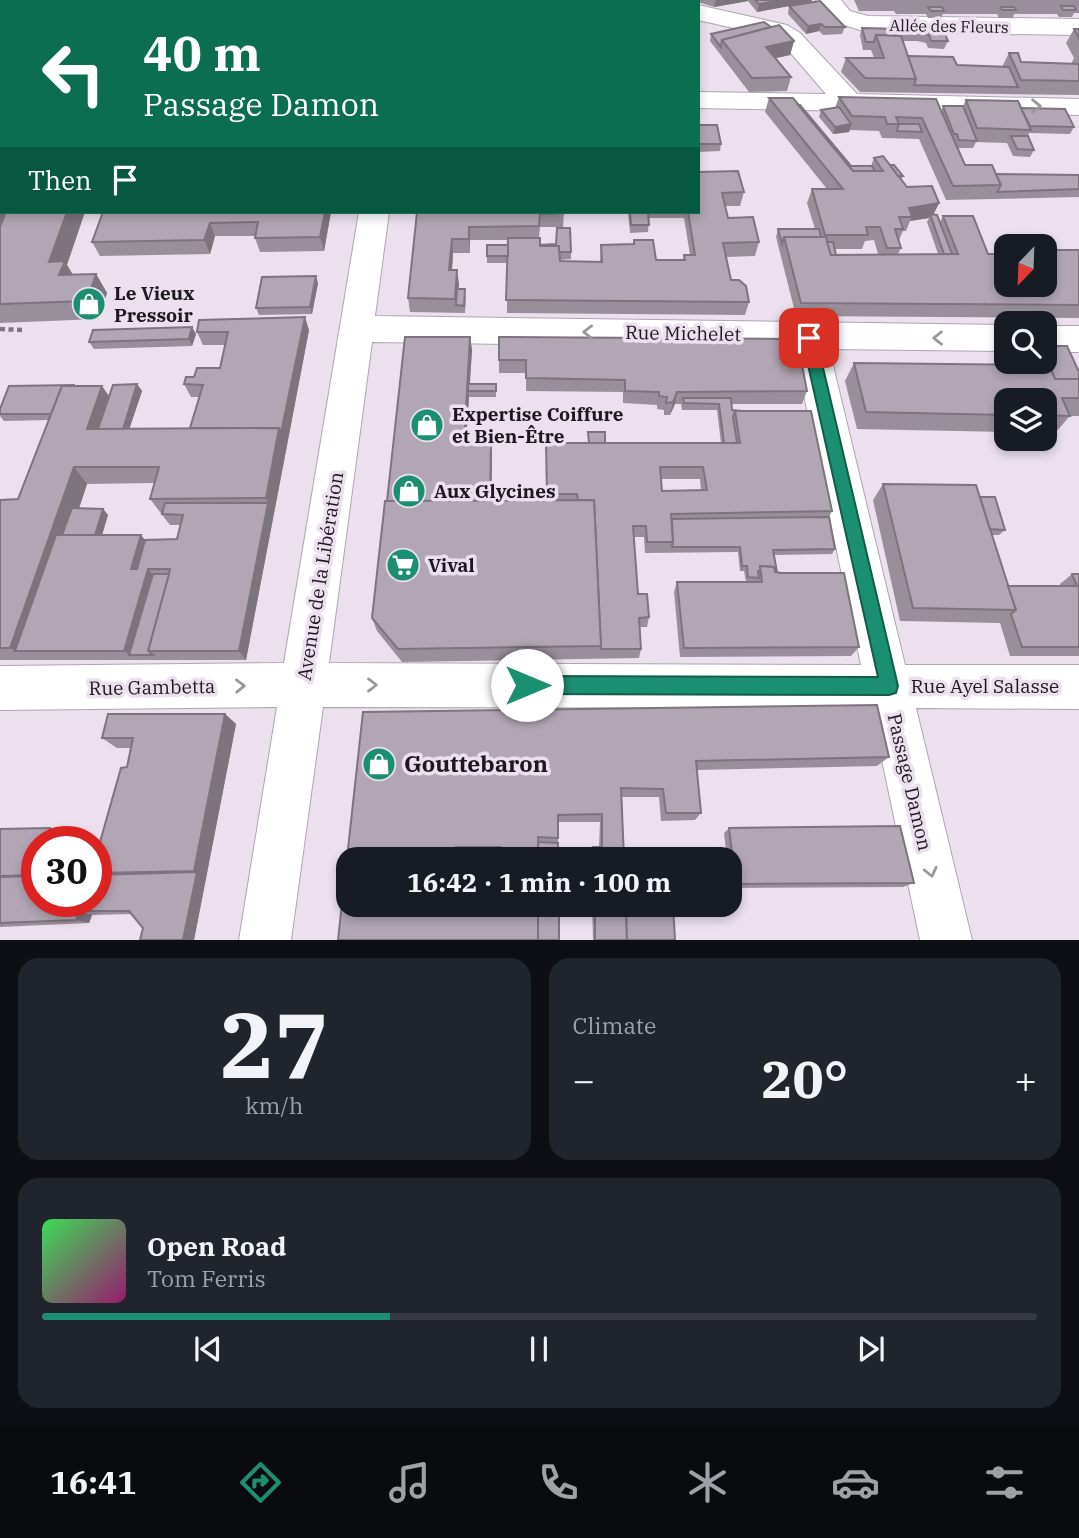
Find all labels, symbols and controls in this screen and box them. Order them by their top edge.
street label: Allée des Fleurs [889,15,1009,37]
text: 40 m [143,21,261,84]
icon: left [28,28,119,119]
text: Passage Damon [143,83,379,125]
one-way arrow [1031,98,1042,114]
icon: arrive [106,161,144,199]
text: Then [28,163,92,197]
north arrow [994,234,1057,298]
map controls [994,234,1057,451]
place label: Le Vieux Pressoir [114,281,194,327]
shop icon: Le Vieux Pressoir [70,285,108,323]
pin [779,308,839,368]
button: search [994,311,1057,374]
icon: arrive [790,319,828,357]
street label: Rue Michelet [625,320,742,346]
one-way arrow [582,324,593,340]
one-way arrow [932,330,943,346]
button: layers [994,388,1057,451]
place label: Expertise Coiffure et Bien-Être [452,402,624,448]
shop icon: Expertise Coiffure et Bien-Être [408,406,446,444]
street label: Avenue de la Libération [292,470,348,682]
shop icon: Aux Glycines [390,472,428,510]
place label: Aux Glycines [434,479,556,503]
supermarket icon: Vival [384,546,422,584]
place label: Vival [428,553,475,577]
position arrow [490,648,564,722]
street label: Rue Gambetta [88,674,216,700]
street label: Rue Ayel Salasse [911,674,1059,698]
one-way arrow [367,677,378,693]
one-way arrow [234,678,245,693]
street label: Passage Damon [883,711,937,853]
shop icon: Gouttebaron [360,745,398,783]
place label: Gouttebaron [404,748,548,778]
speed limit sign: 30 [21,826,112,917]
text: 16:42 · 1 min · 100 m [407,865,671,899]
one-way arrow [922,866,937,878]
text: 27 [220,985,329,1103]
text: Climate [573,1010,656,1040]
text: 20° [761,1045,848,1112]
text: − [573,1055,595,1104]
text: + [1014,1055,1037,1104]
text: km/h [245,1090,303,1120]
text: Open Road [147,1229,286,1263]
text: Tom Ferris [147,1263,266,1293]
icon: previous [189,1330,227,1368]
icon: pause [520,1330,558,1368]
icon: next [852,1330,890,1368]
icon: directions [236,1458,285,1507]
icon: music [385,1458,434,1507]
icon: phone [534,1458,583,1507]
icon: climate [683,1458,732,1507]
icon: car [831,1458,880,1507]
icon: filters [980,1458,1029,1507]
text: 16:41 [50,1461,136,1503]

